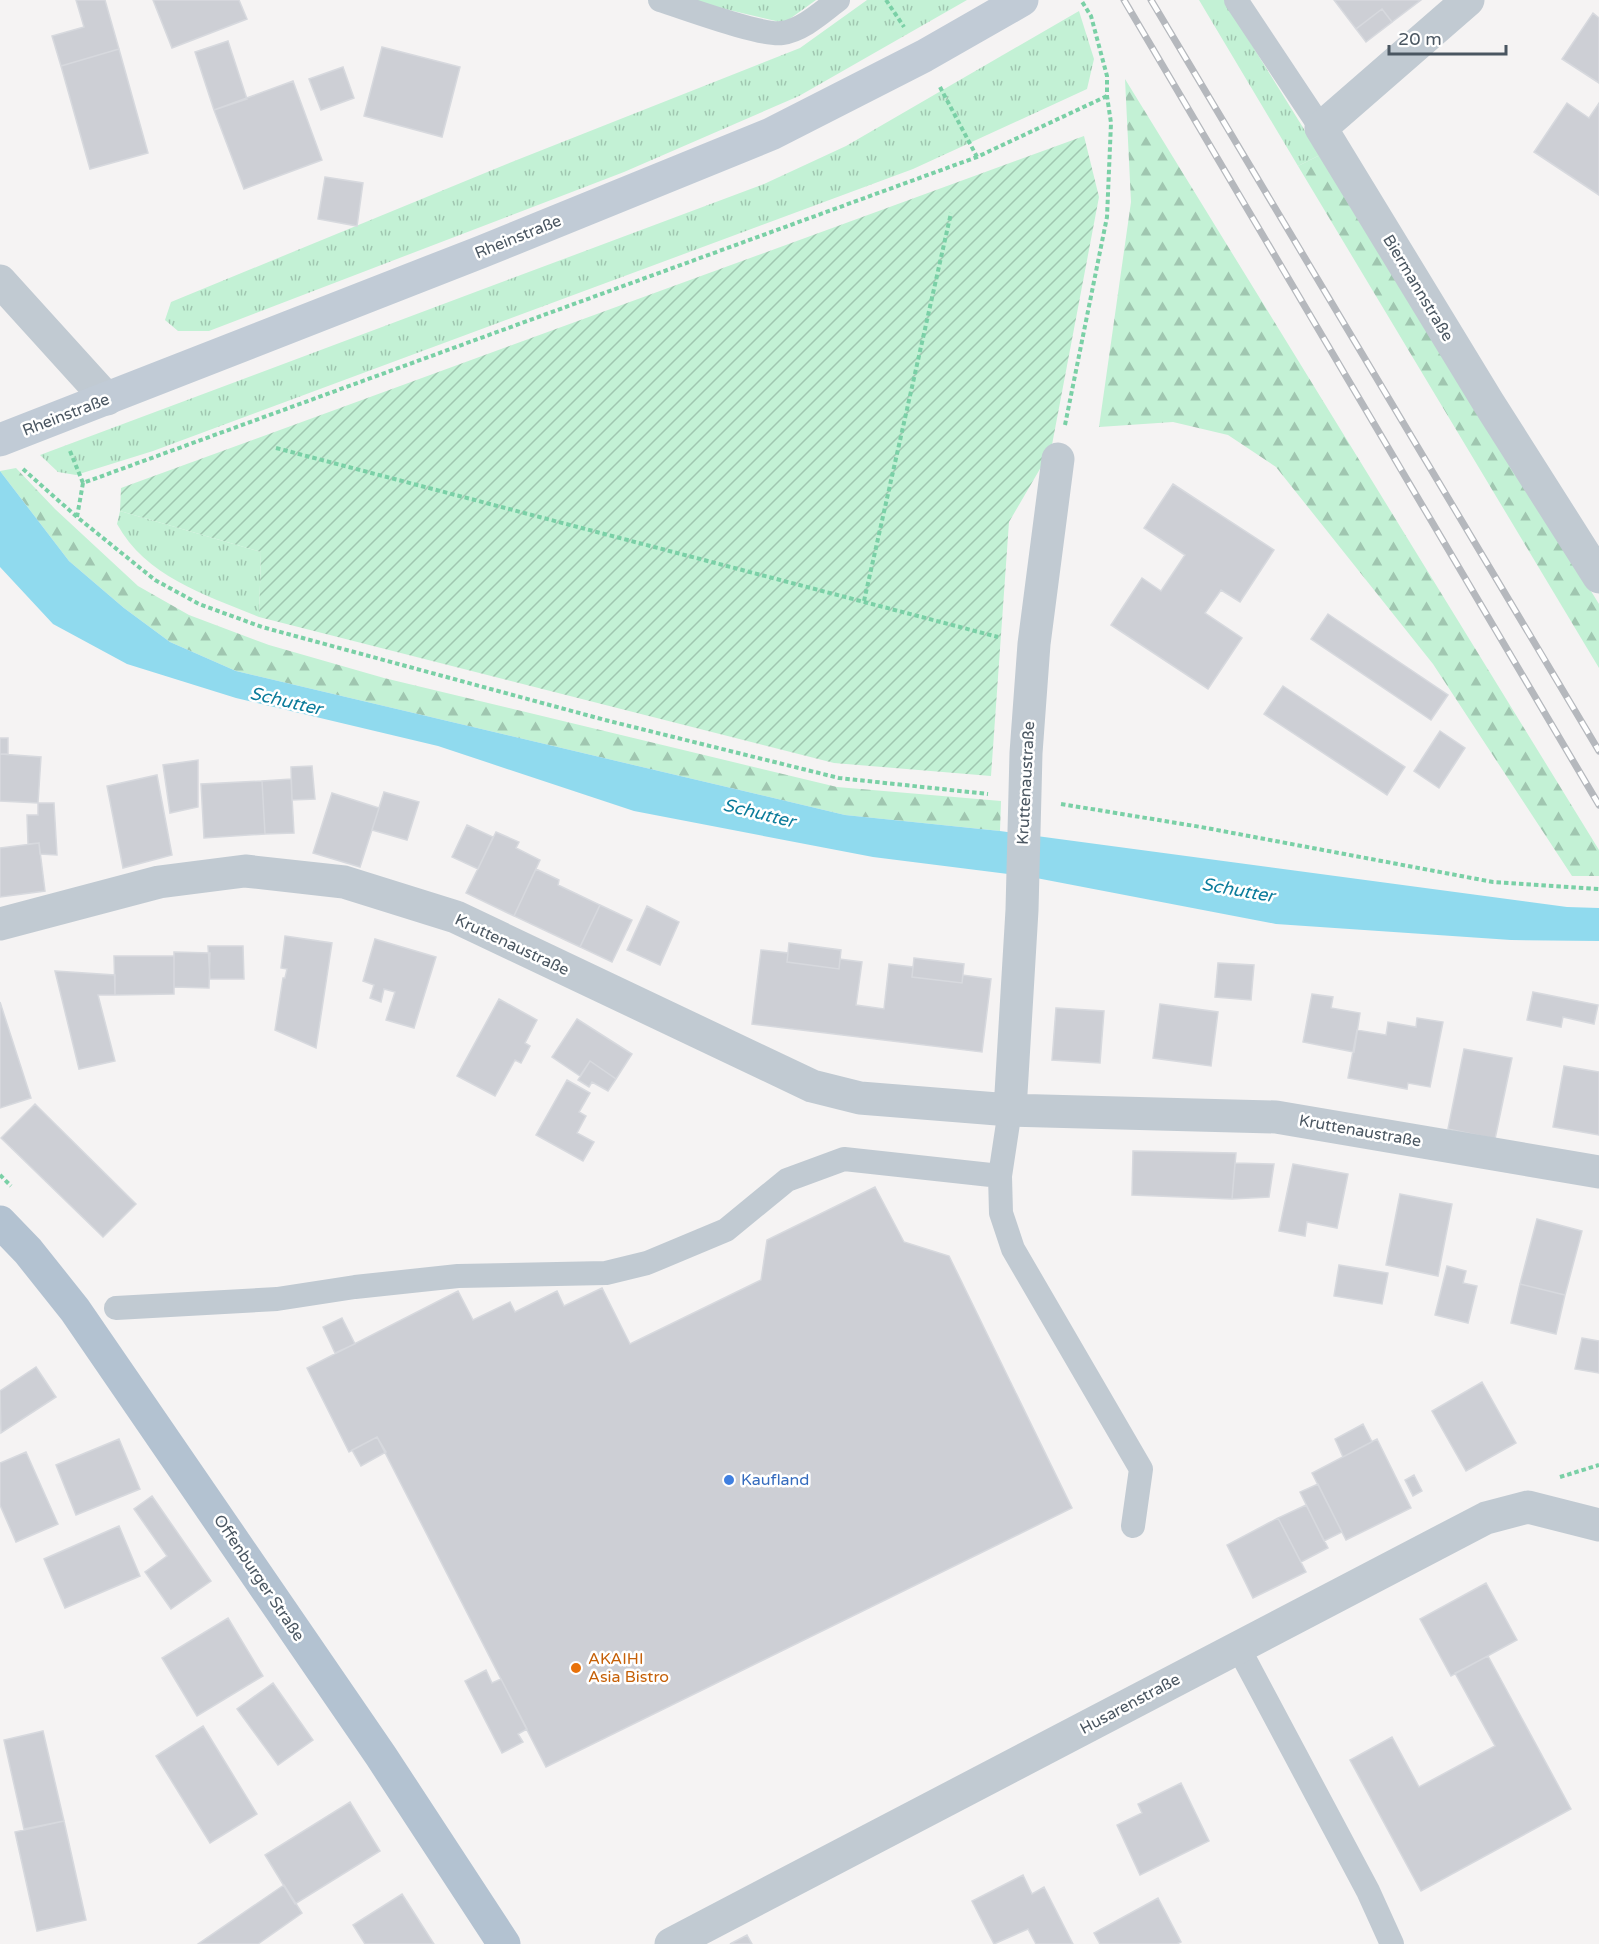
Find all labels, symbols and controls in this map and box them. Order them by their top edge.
scale bar [1389,18,1506,56]
text: 20 m [1398,28,1442,50]
street label: Rheinstraße [472,211,564,263]
street label: Biermannstraße [1378,231,1458,345]
street label: Rheinstraße [20,389,112,441]
water label: Schutter [248,682,326,720]
street label: Kruttenaustraße [1013,721,1039,845]
water label: Schutter [721,793,799,833]
water label: Schutter [1200,873,1278,908]
street label: Kruttenaustraße [452,910,572,980]
street label: Kruttenaustraße [1297,1110,1423,1152]
place label: Kaufland [741,1470,809,1490]
marker: Kaufland [722,1473,736,1487]
street label: Offenburger Straße [209,1511,309,1645]
place label: AKAIHI Asia Bistro [588,1649,669,1687]
marker: AKAIHI Asia Bistro [569,1661,583,1675]
street label: Husarenstraße [1076,1669,1184,1739]

